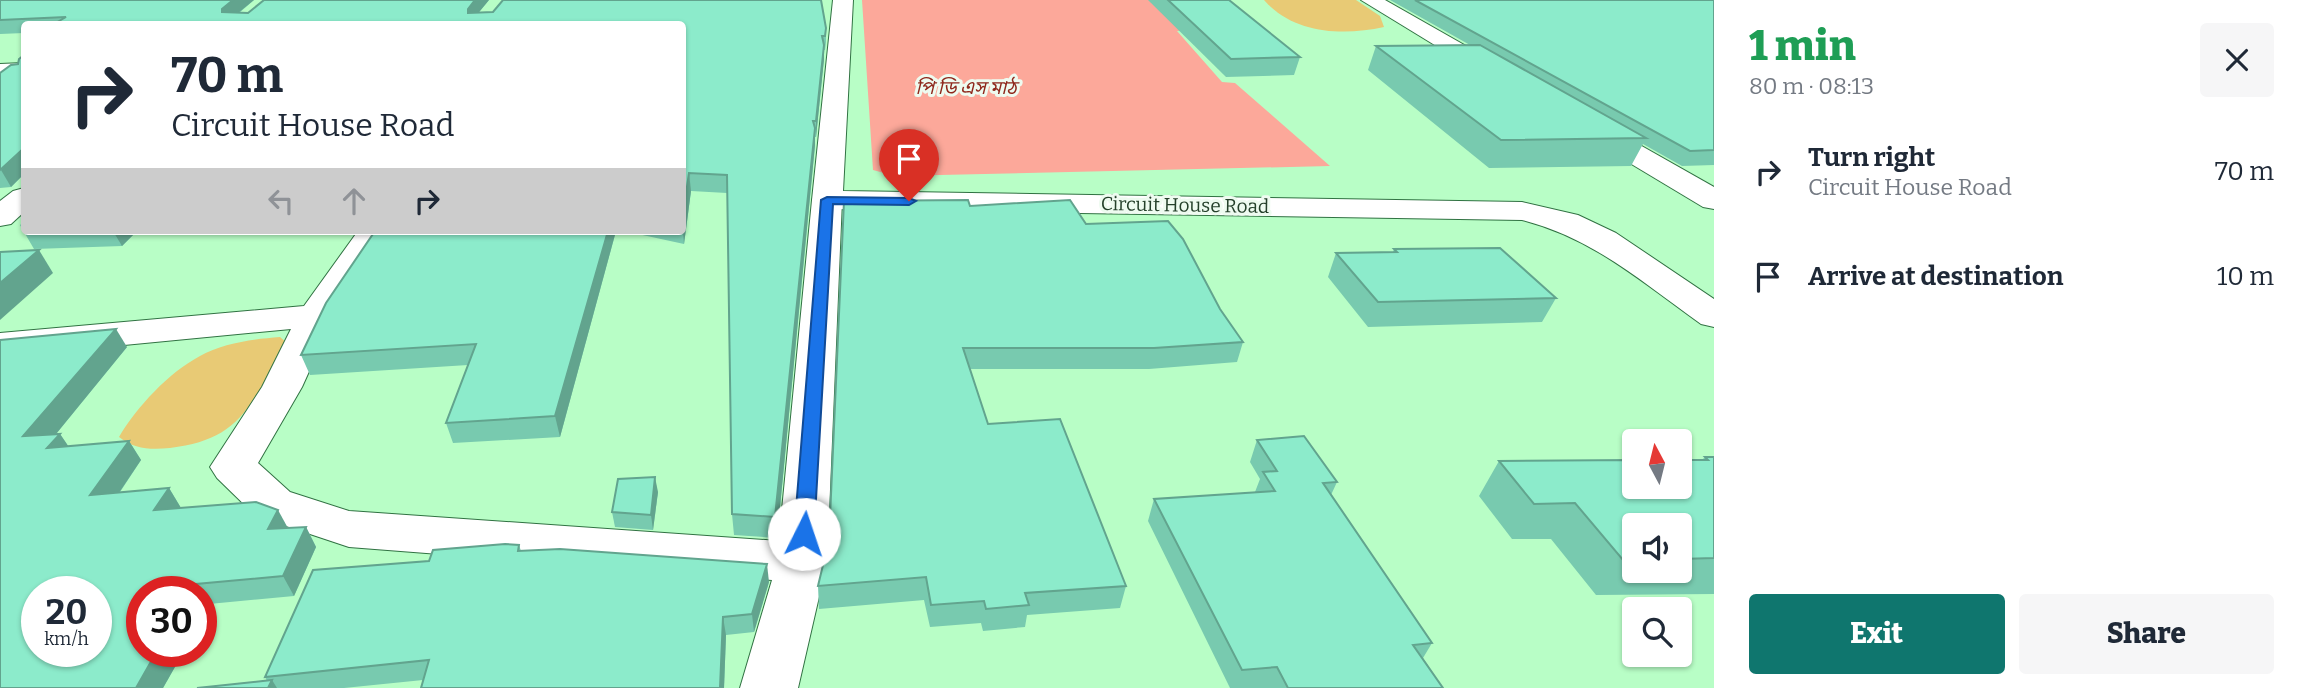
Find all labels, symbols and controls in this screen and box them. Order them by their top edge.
text: 1 min [1749,21,1856,71]
button: close [2200,23,2274,97]
text: 70 m [171,46,283,105]
icon: right [56,49,147,140]
text: 80 m · 08:13 [1749,72,1874,100]
park label: পি ডি এস মাঠ [916,76,1020,99]
text: Circuit House Road [171,106,455,144]
pin [879,129,939,201]
icon: arrive [890,140,928,178]
text: Turn right [1808,142,1935,173]
icon: right [1749,153,1787,191]
text: 70 m [2215,156,2274,187]
text: Circuit House Road [1808,173,2012,201]
icon: left [262,182,300,220]
icon: ahead [335,182,373,220]
icon: right [408,182,446,220]
street label: Circuit House Road [1101,192,1269,218]
icon: arrive [1749,258,1787,296]
text: Arrive at destination [1808,261,2063,292]
text: 10 m [2217,261,2274,292]
north arrow [1622,429,1692,499]
map controls [1622,429,1692,667]
position arrow [767,497,841,571]
button: sound [1622,513,1692,583]
speed limit sign: 30 [126,576,217,667]
text: 20 [46,591,87,633]
button: Exit [1749,594,2005,674]
button: Share [2019,594,2274,674]
button: search [1622,597,1692,667]
text: km/h [44,628,89,650]

